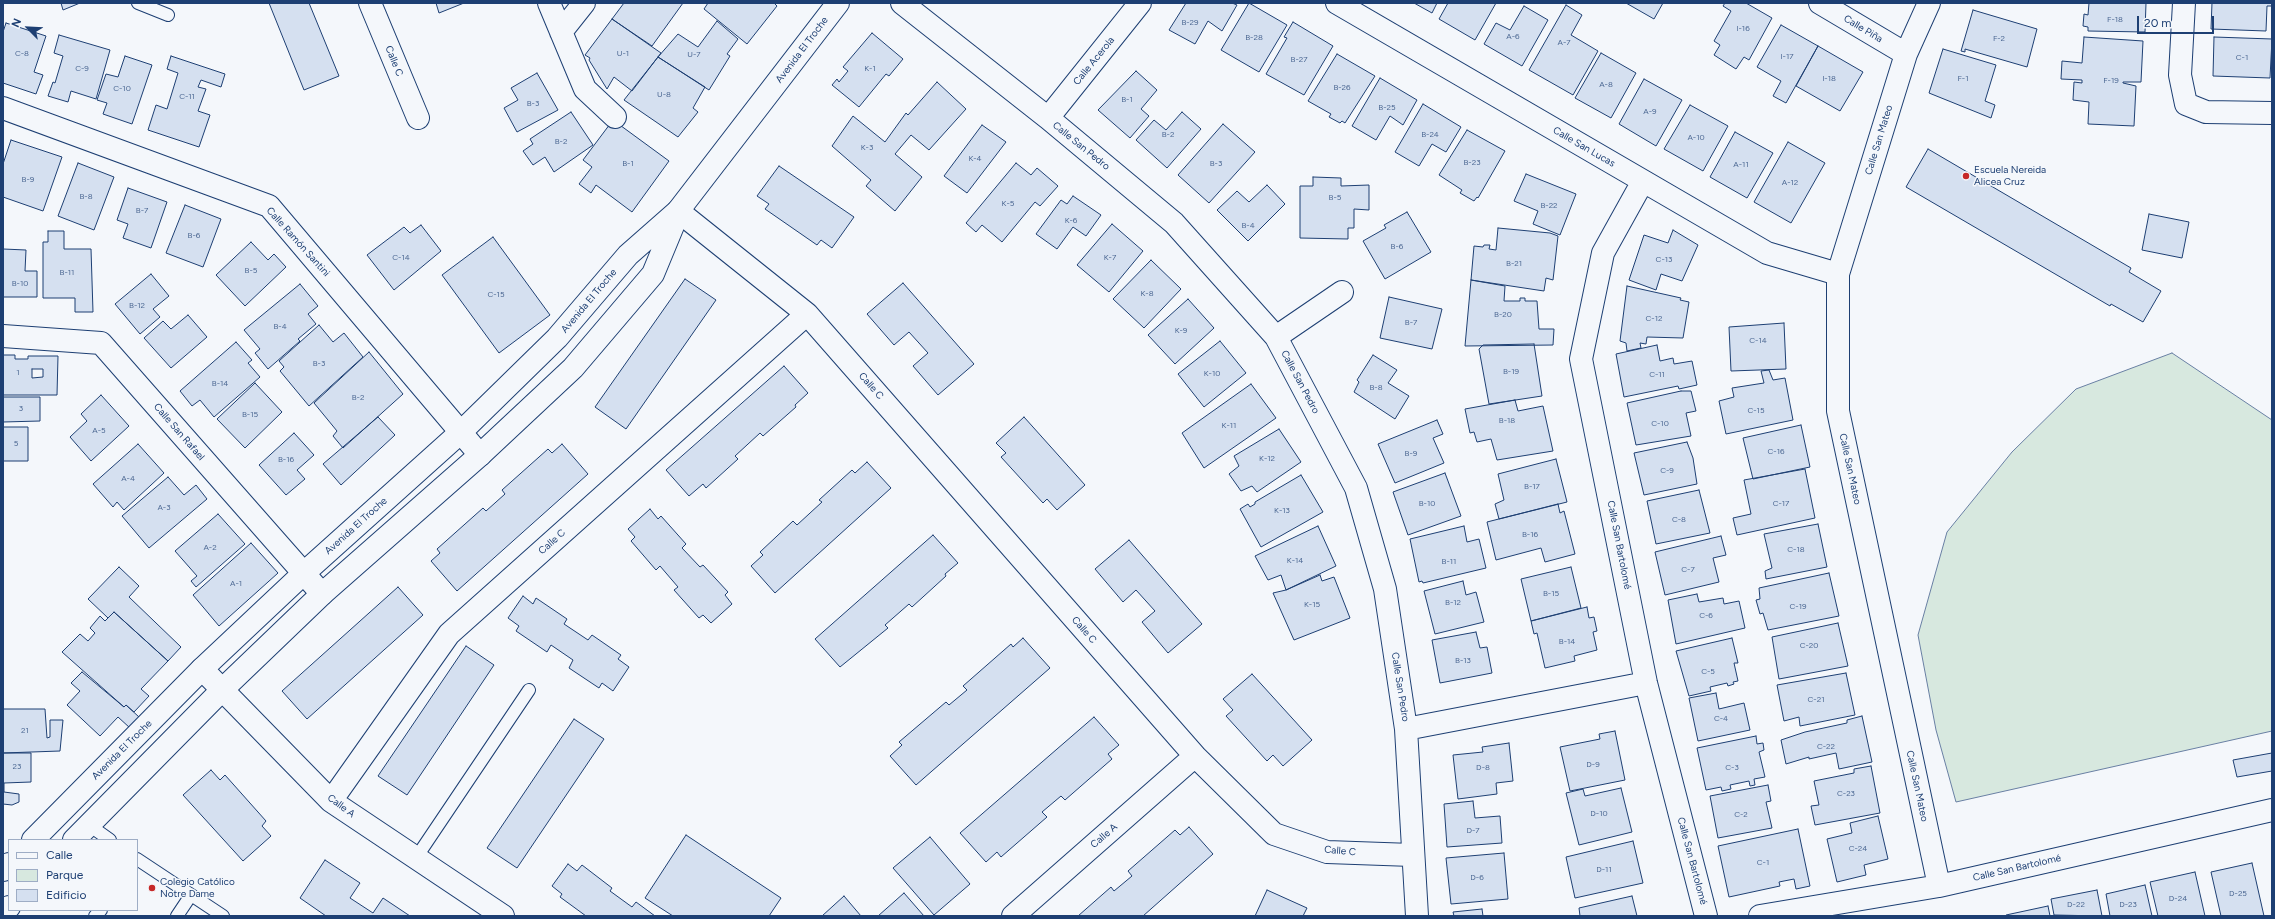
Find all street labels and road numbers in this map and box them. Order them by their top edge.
street label: Calle Piña [1841,13,1885,45]
street label: Avenida El Troche [773,15,831,85]
street label: Calle Acerola [1071,34,1117,88]
street label: Calle C [382,44,406,78]
street label: Calle San Mateo [1863,104,1895,176]
street label: Calle San Pedro [1050,119,1112,173]
street label: Calle San Lucas [1551,124,1617,170]
street label: Calle Ramón Santini [264,205,332,279]
street label: Avenida El Troche [559,267,619,335]
street label: Calle San Pedro [1278,348,1322,416]
street label: Calle C [856,370,886,402]
street label: Calle San Rafael [151,401,207,463]
street label: Calle San Mateo [1837,432,1863,506]
street label: Avenida El Troche [322,495,390,557]
street label: Calle San Bartolomé [1605,500,1633,590]
street label: Calle C [536,527,568,557]
street label: Calle C [1069,614,1099,646]
street label: Calle San Pedro [1389,651,1411,723]
street label: Avenida El Troche [90,718,154,782]
street label: Calle San Mateo [1904,749,1930,823]
street label: Calle A [325,792,357,820]
street label: Calle San Bartolomé [1675,816,1709,906]
street label: Calle A [1088,821,1120,851]
street label: Calle C [1324,844,1356,858]
street label: Calle San Bartolomé [1972,852,2062,884]

